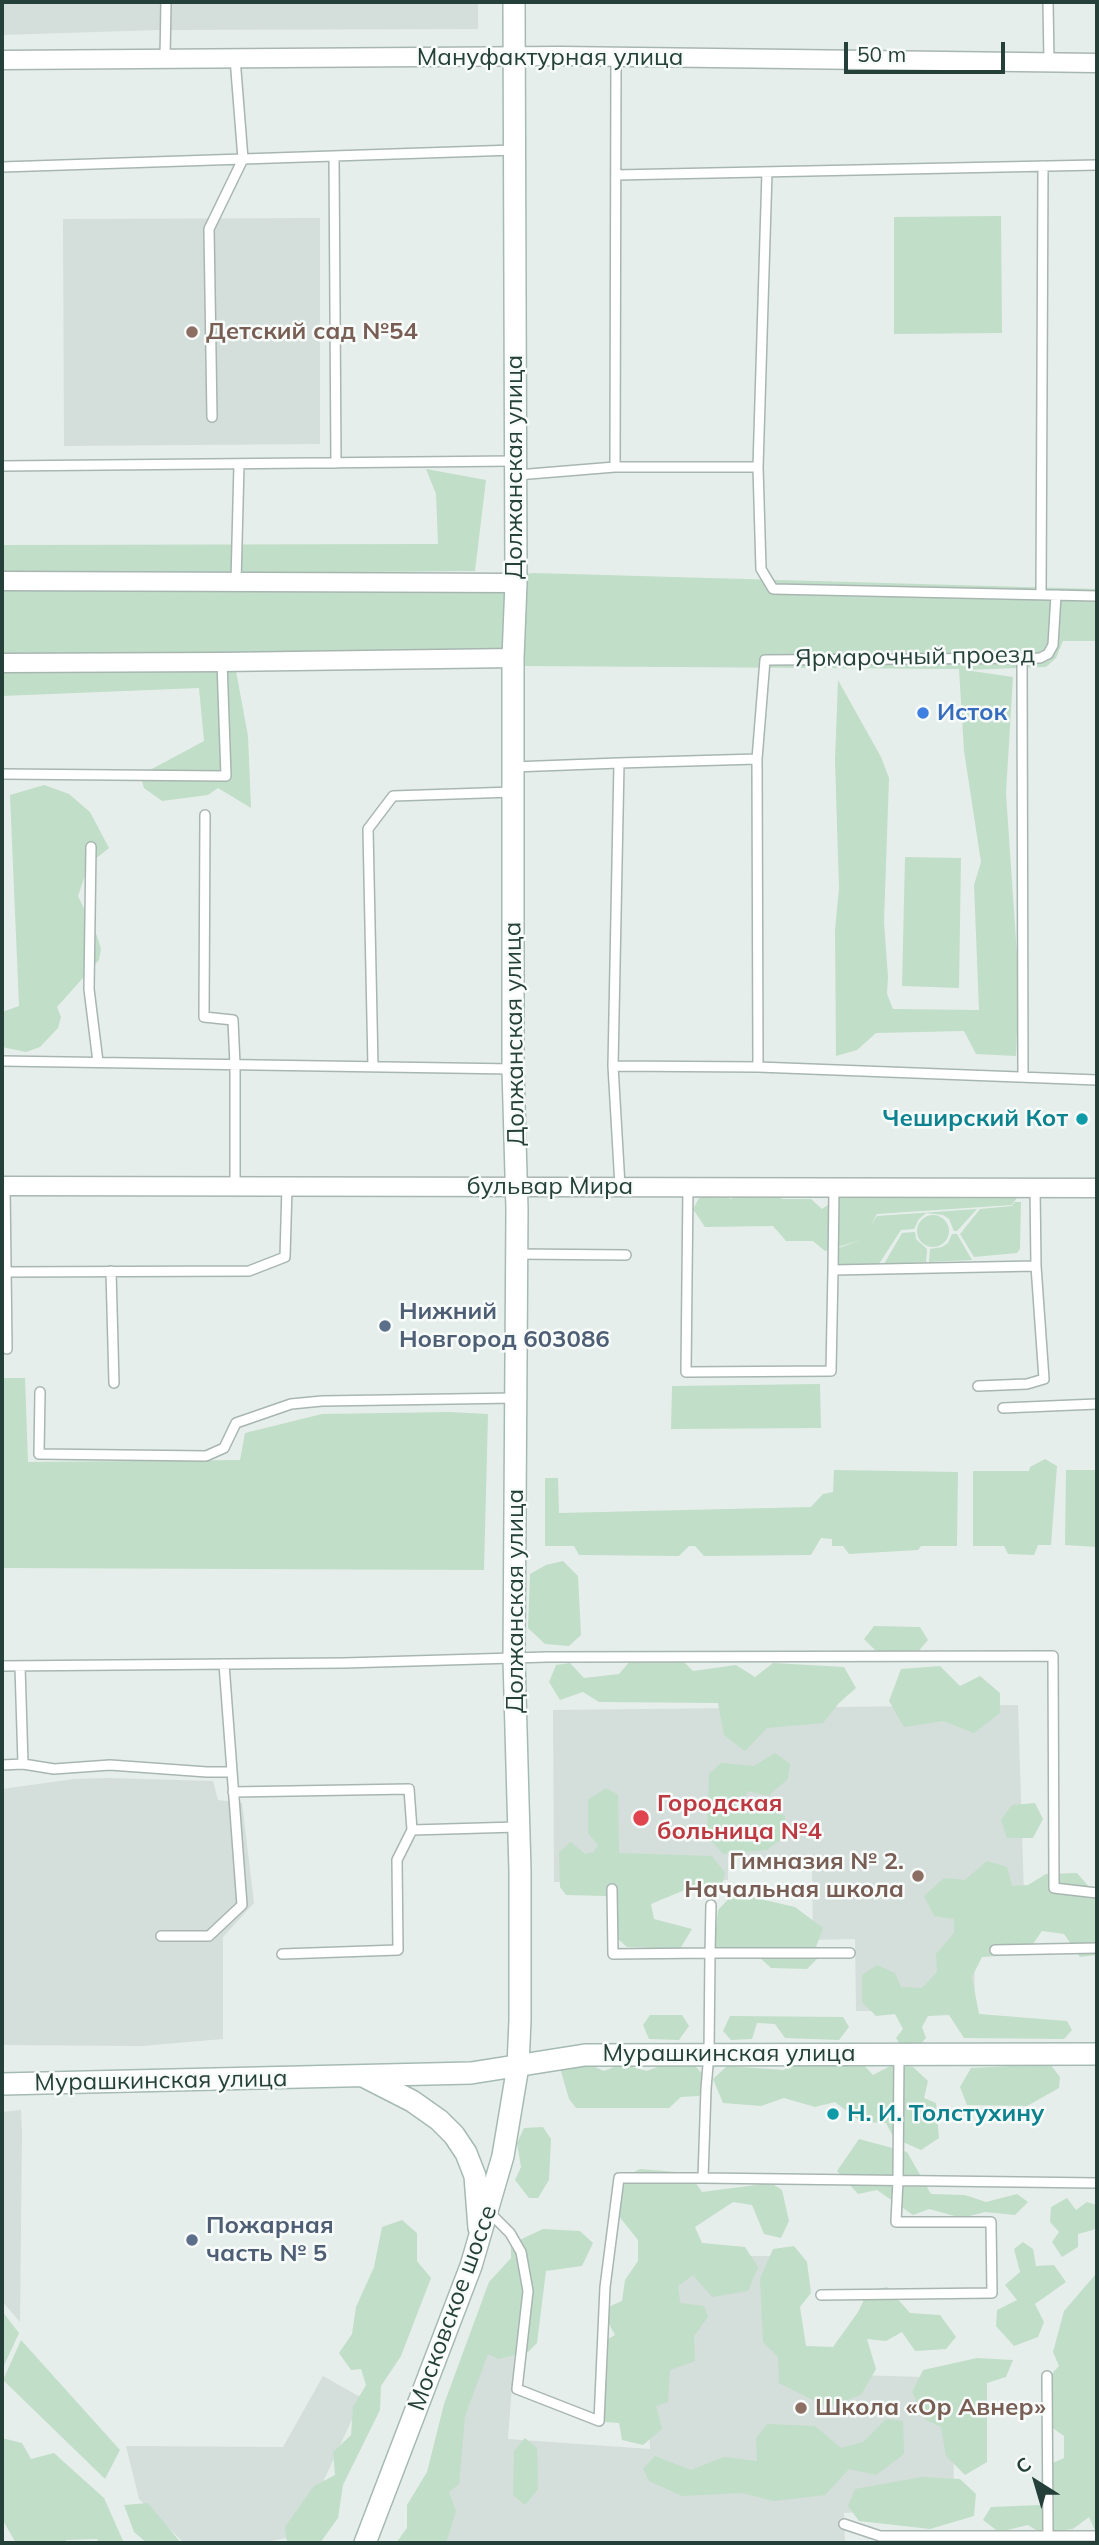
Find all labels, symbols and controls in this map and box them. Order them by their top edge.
scale bar [847,28,1008,72]
text: 50 m [857,41,906,67]
street label: Мануфактурная улица [417,44,683,72]
place label: Детский сад №54 [206,318,418,346]
marker: Детский сад №54 [184,324,200,340]
street label: Должанская улица [501,355,529,579]
street label: Ярмарочный проезд [795,641,1035,673]
place label: Исток [937,699,1007,727]
marker: Исток [915,705,931,721]
street label: Должанская улица [499,922,531,1146]
place label: Чеширский Кот [882,1105,1068,1133]
marker: Чеширский Кот [1074,1111,1090,1127]
street label: бульвар Мира [467,1173,633,1201]
place label: Нижний Новгород 603086 [399,1298,610,1354]
marker: Нижний Новгород 603086 [377,1318,393,1334]
street label: Должанская улица [502,1489,530,1713]
place label: Городская больница №4 [657,1790,822,1846]
marker: Городская больница №4 [631,1808,651,1828]
place label: Гимназия № 2. Начальная школа [684,1848,904,1904]
marker: Гимназия № 2. Начальная школа [910,1868,926,1884]
street label: Мурашкинская улица [602,2040,856,2068]
street label: Мурашкинская улица [34,2064,288,2098]
place label: Н. И. Толстухину [847,2100,1044,2128]
marker: Н. И. Толстухину [825,2106,841,2122]
street label: Московское шоссе [402,2201,504,2415]
place label: Пожарная часть № 5 [206,2212,334,2268]
marker: Пожарная часть № 5 [184,2232,200,2248]
place label: Школа «Ор Авнер» [815,2394,1046,2422]
marker: Школа «Ор Авнер» [793,2400,809,2416]
north arrow [1001,2447,1071,2517]
text: С [1011,2452,1036,2479]

